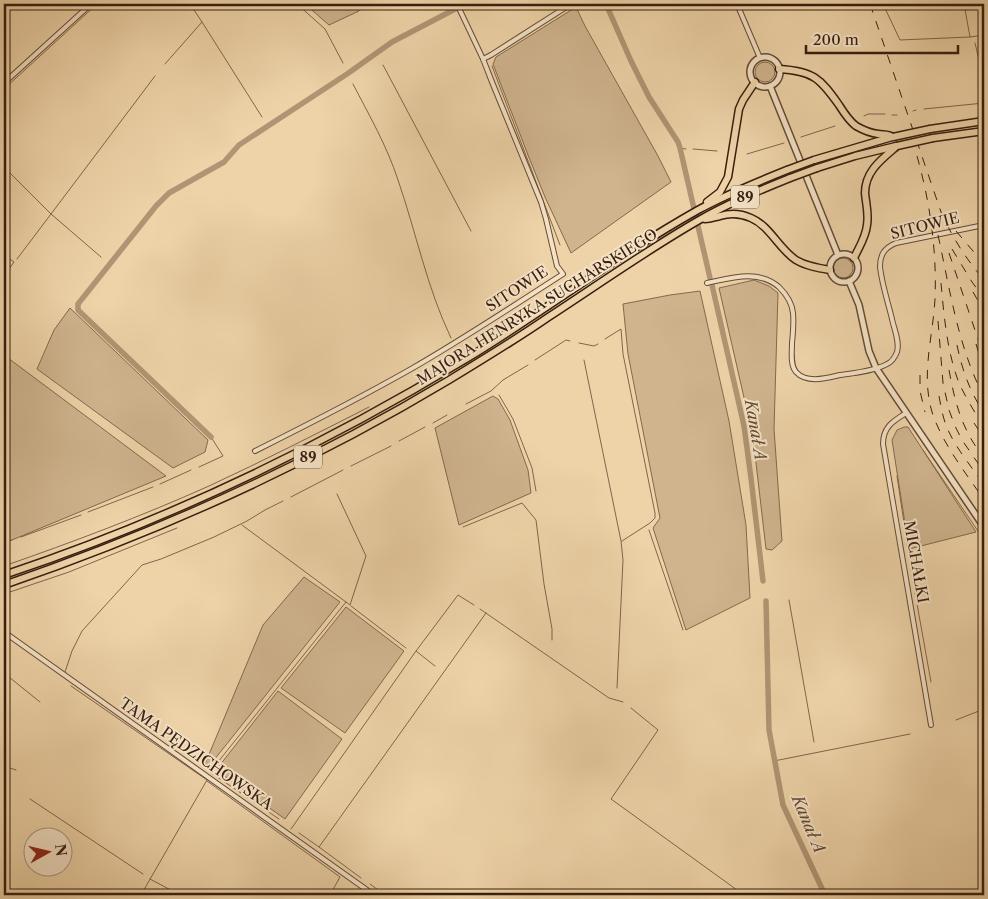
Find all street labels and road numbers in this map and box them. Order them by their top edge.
road number: 89 [731,186,759,208]
street label: SITOWIE [888,208,961,243]
street label: MAJORA HENRYKA SUCHARSKIEGO [413,224,661,389]
street label: SITOWIE [482,261,551,316]
road number: 89 [294,446,322,468]
street label: MICHAŁKI [900,519,933,605]
street label: TAMA PĘDZICHOWSKA [116,693,277,814]

